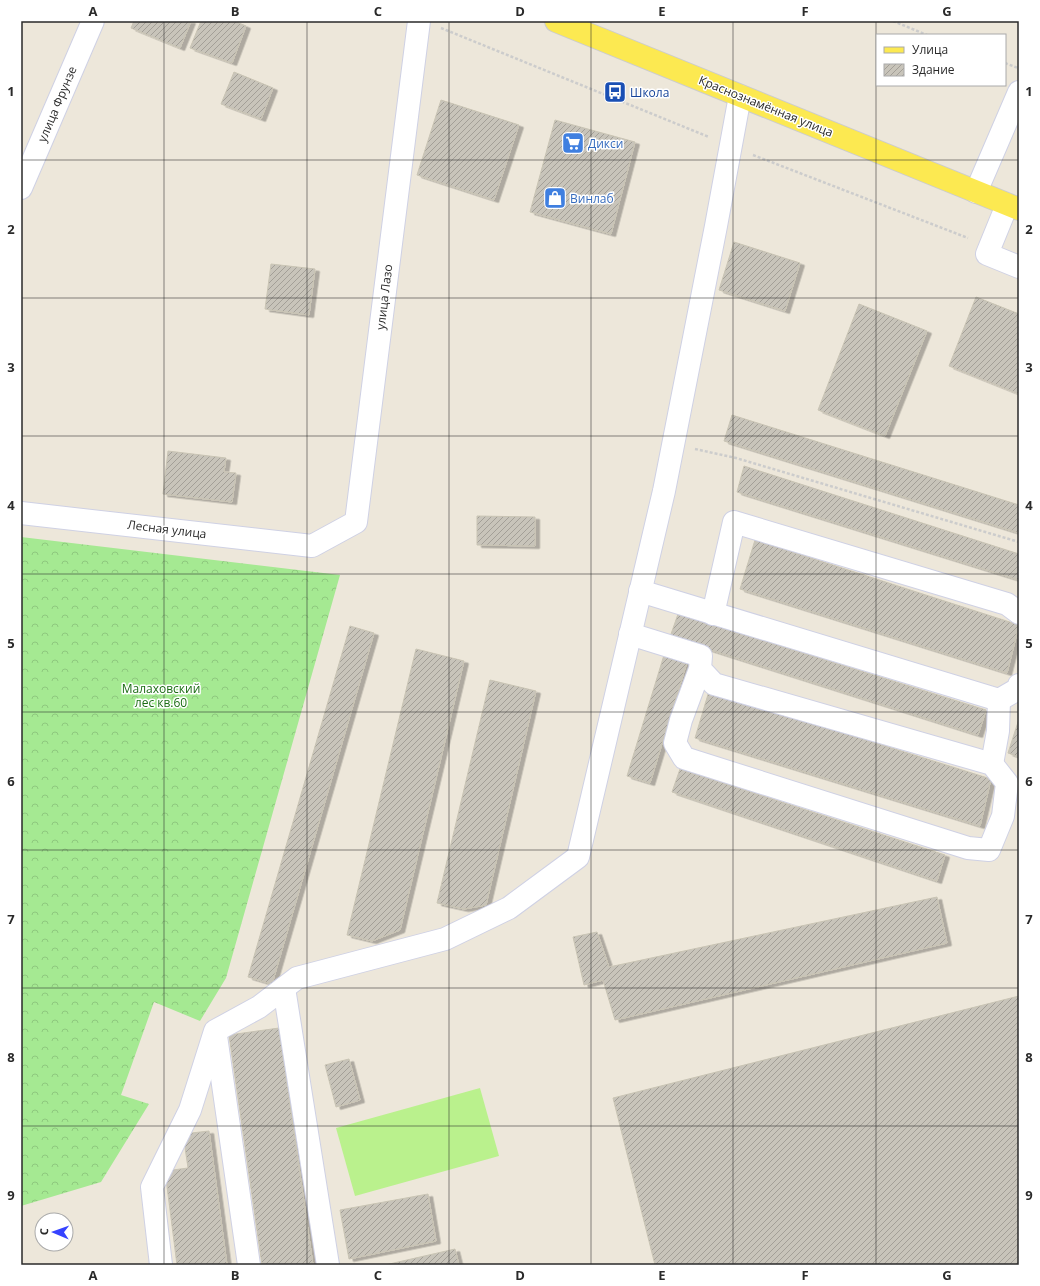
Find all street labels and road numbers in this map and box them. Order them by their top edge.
street label: улица Фрунзе [33,63,81,145]
street label: Краснознамённая улица [696,71,836,141]
street label: улица Лазо [372,263,396,331]
street label: Лесная улица [126,516,208,542]

